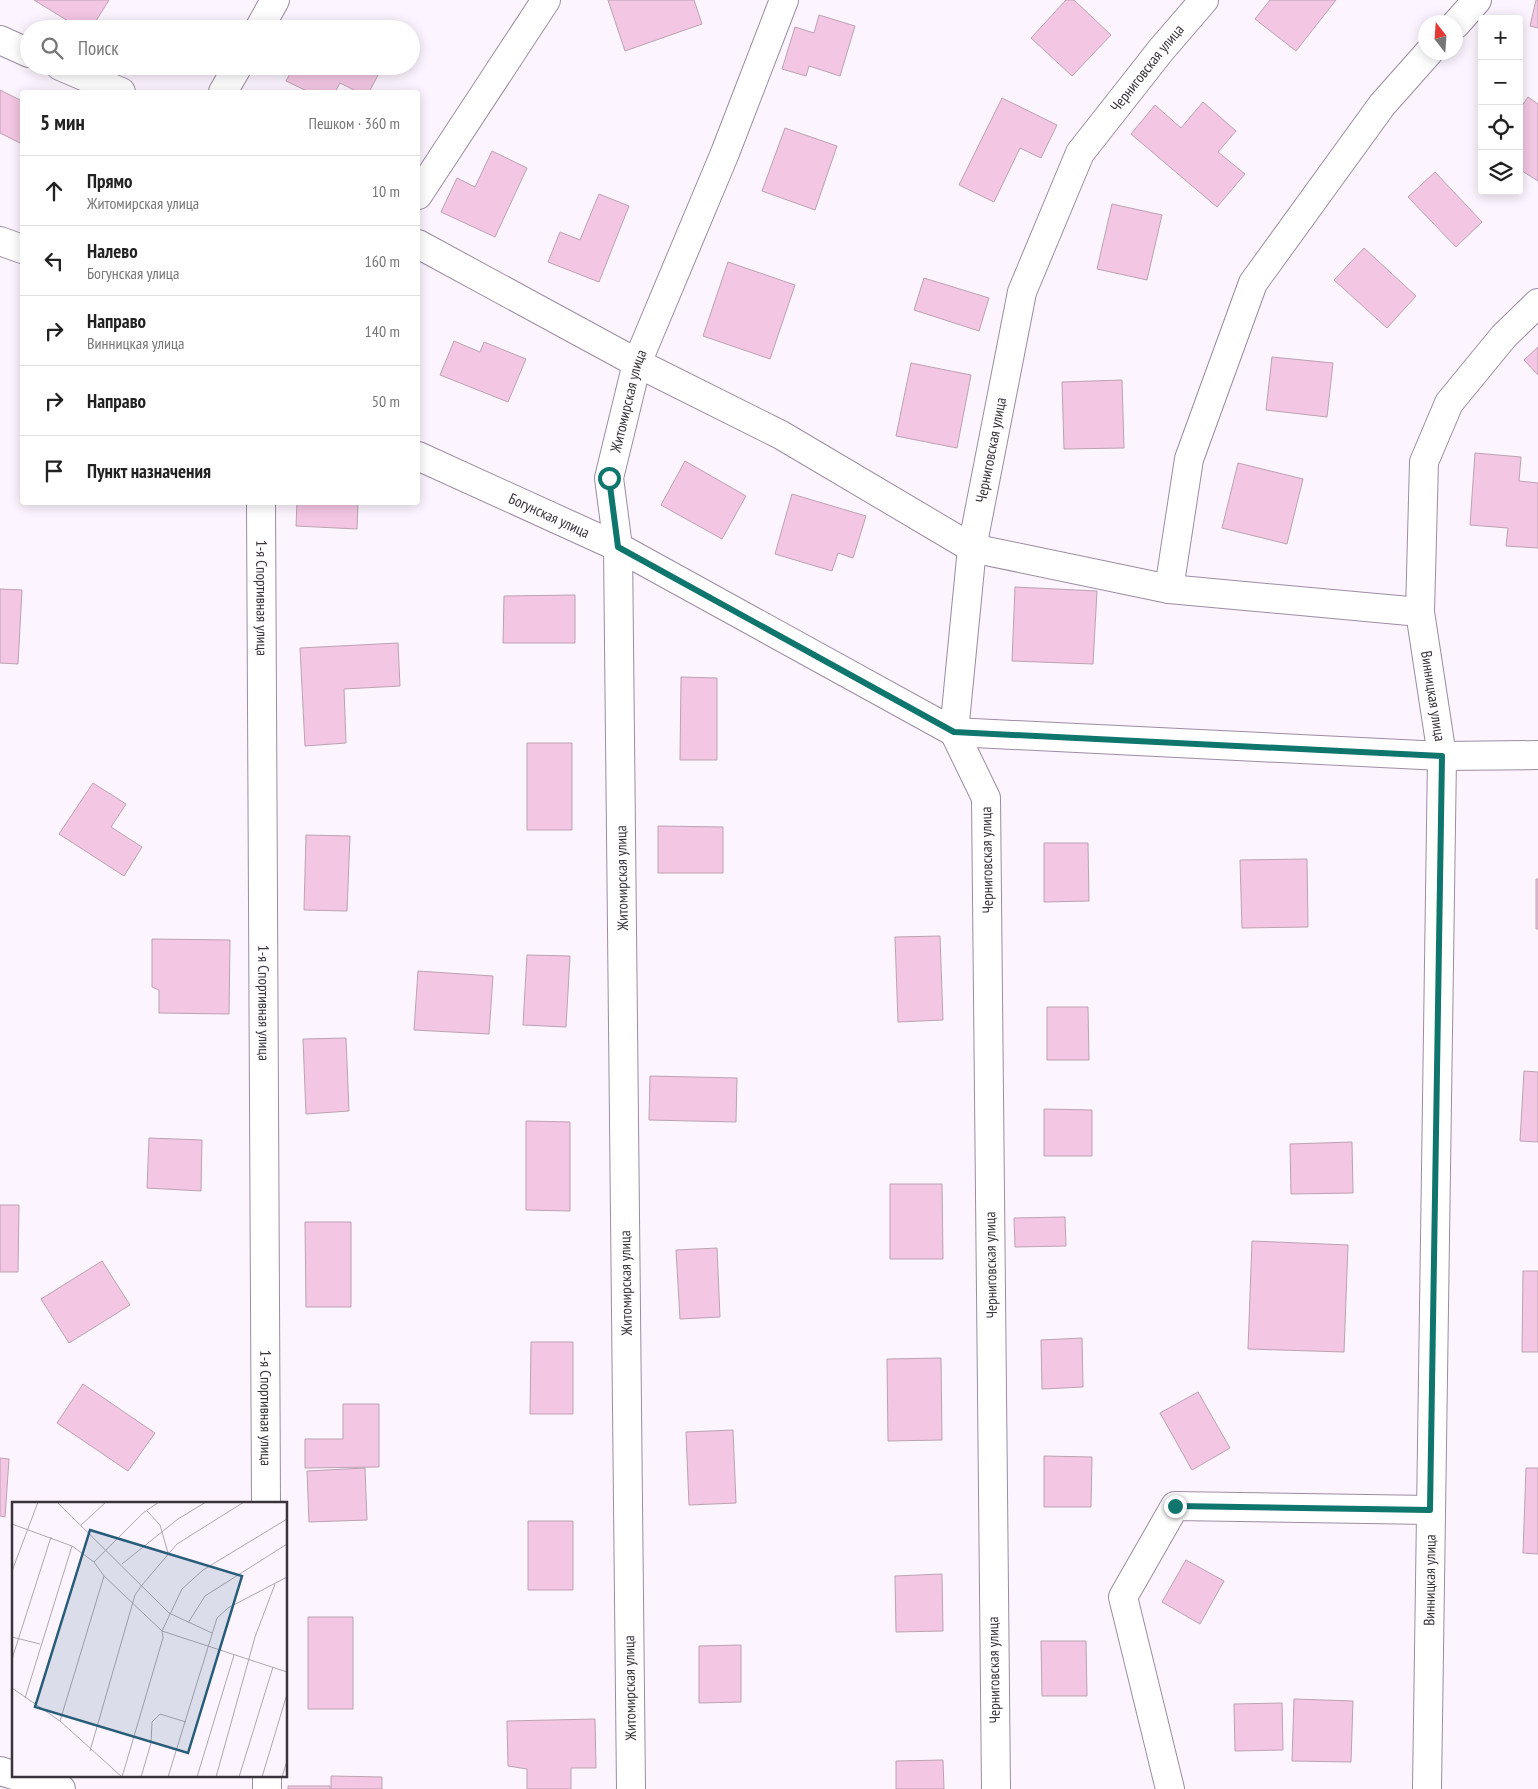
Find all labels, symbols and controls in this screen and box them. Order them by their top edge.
north arrow [1418,15,1463,60]
map controls [1478,15,1523,195]
button: + [1478,15,1523,60]
search box [20,20,420,75]
street label: Черниговская улица [1106,20,1188,115]
icon: search [38,34,66,62]
text: Поиск [78,36,119,60]
button: − [1478,60,1523,105]
button: locate [1478,105,1523,150]
text: 5 мин [40,109,85,136]
text: Пешком · 360 m [309,113,400,133]
button: layers [1478,150,1523,195]
text: Прямо [87,169,132,193]
icon: ahead [40,177,68,205]
text: 10 m [372,181,400,201]
text: Житомирская улица [87,193,199,213]
text: Налево [87,239,138,263]
icon: left [40,247,68,275]
text: 160 m [365,251,400,271]
text: Богунская улица [87,263,179,283]
text: Направо [87,309,146,333]
icon: right [40,317,68,345]
text: 140 m [365,321,400,341]
text: Винницкая улица [87,333,184,353]
street label: Житомирская улица [605,347,651,455]
icon: right [40,387,68,415]
text: Направо [87,389,146,413]
text: 50 m [372,391,400,411]
street label: Черниговская улица [971,396,1010,504]
icon: arrive [40,457,68,485]
text: Пункт назначения [87,459,211,483]
route start [598,467,621,490]
street label: Богунская улица [506,489,593,542]
street label: 1-я Спортивная улица [252,540,272,656]
street label: Винницкая улица [1417,649,1450,743]
street label: Черниговская улица [976,806,997,914]
street label: Житомирская улица [611,825,632,932]
street label: 1-я Спортивная улица [254,945,274,1061]
street label: Черниговская улица [980,1211,1001,1319]
street label: Житомирская улица [615,1230,636,1337]
street label: 1-я Спортивная улица [256,1350,276,1466]
route end [1164,1495,1187,1518]
inset map [12,1502,288,1776]
street label: Винницкая улица [1419,1534,1440,1626]
street label: Черниговская улица [983,1616,1004,1724]
street label: Житомирская улица [619,1635,640,1742]

